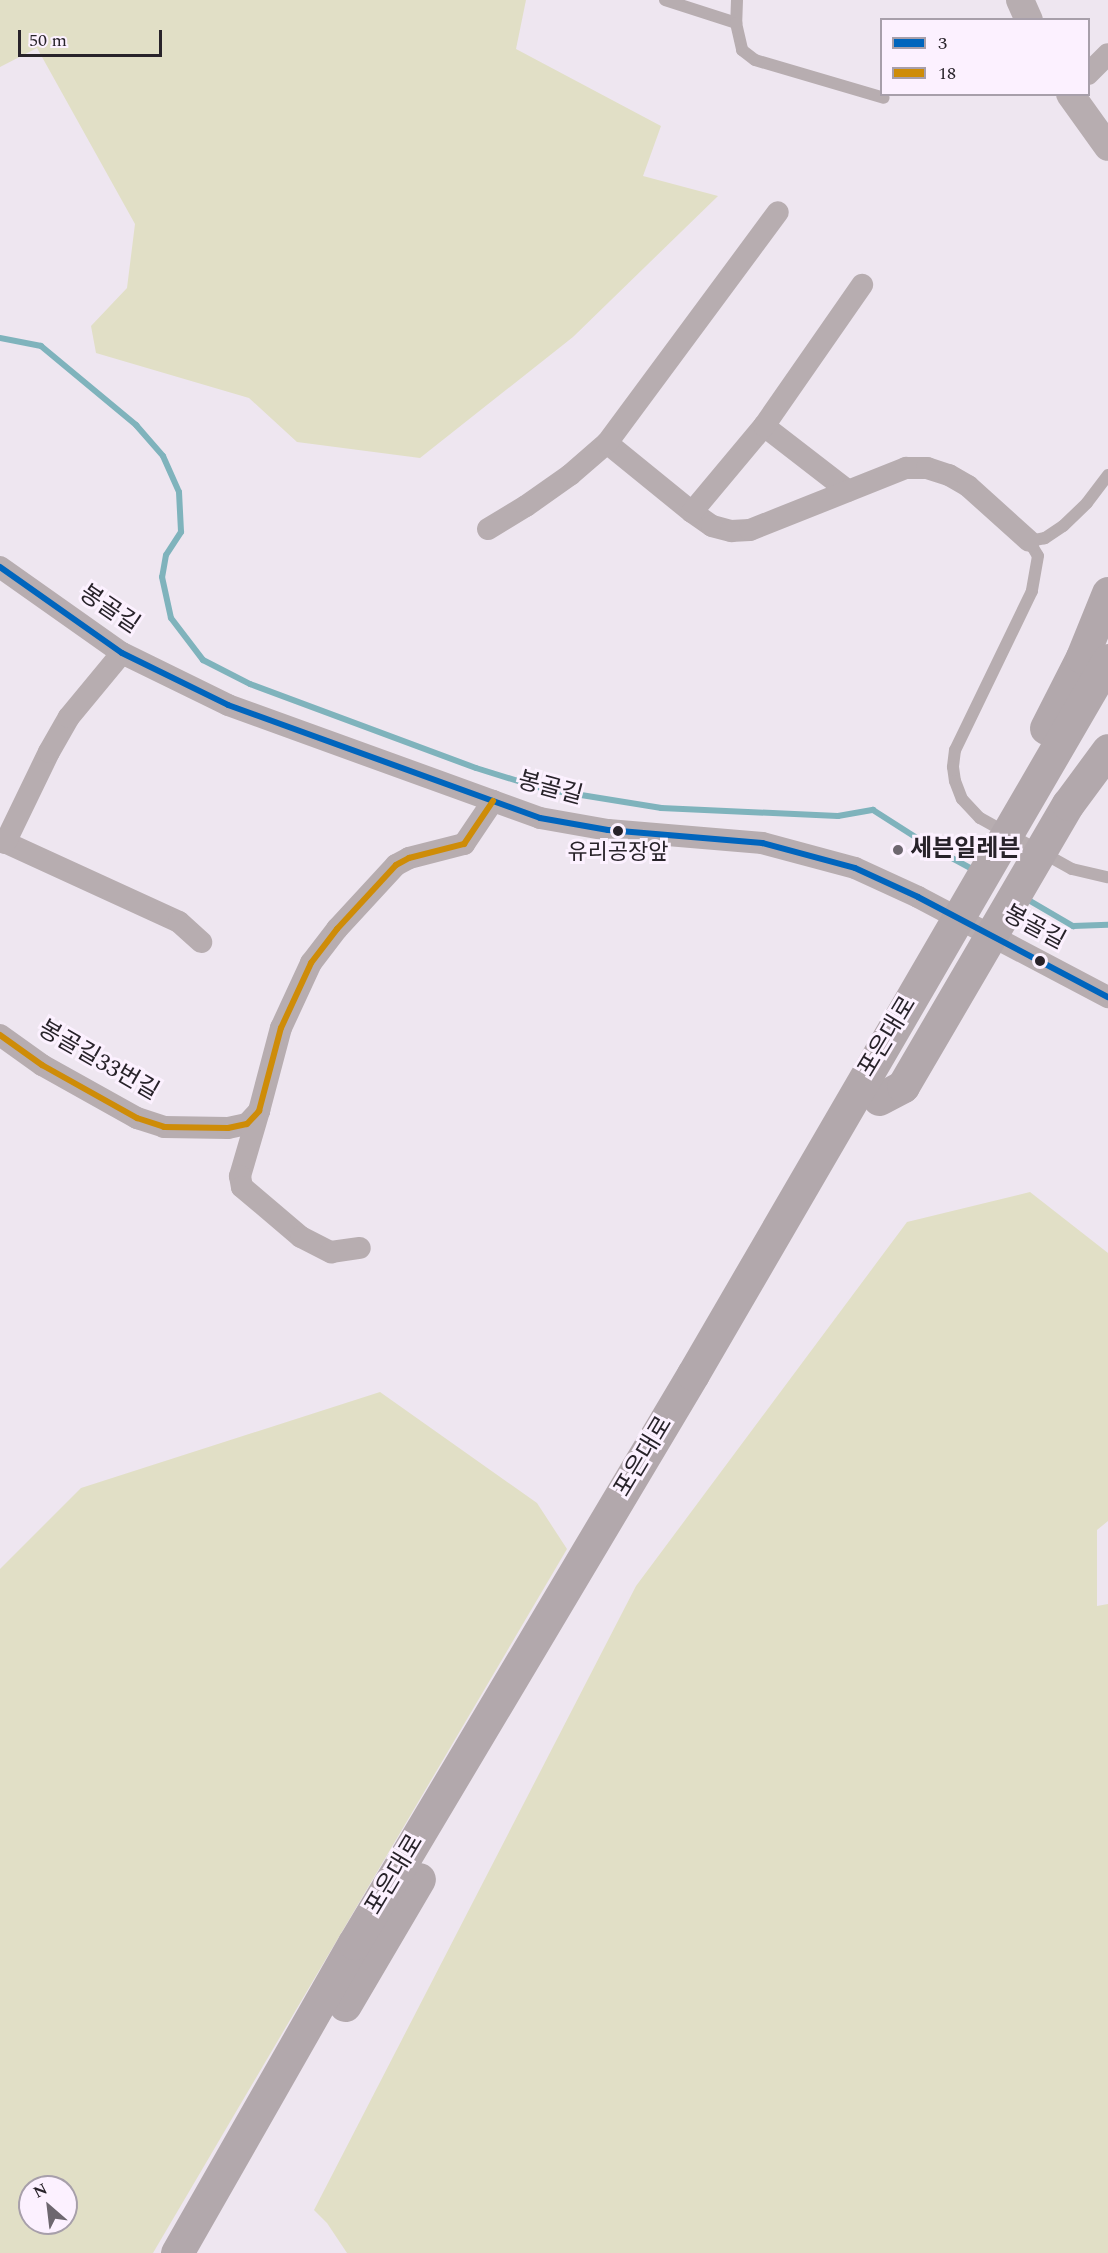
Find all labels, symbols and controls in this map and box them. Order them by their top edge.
scale bar [21,18,165,56]
legend [880,18,1090,96]
text: 50 m [29,27,67,54]
text: 3 [938,30,947,57]
text: 18 [938,60,956,87]
street label: 봉골길 [73,580,145,640]
street label: 봉골길 [514,767,586,811]
marker: 유리공장앞 [612,825,624,837]
place label: 세븐일레븐 [910,836,1020,864]
place label: 유리공장앞 [567,840,669,866]
marker: 세븐일레븐 [891,843,905,857]
street label: 봉골길 [998,900,1070,956]
unlabelled marker [1034,955,1046,967]
street label: 포은대로 [853,992,923,1082]
street label: 봉골길33번길 [33,1015,163,1107]
street label: 포은대로 [609,1412,679,1502]
street label: 포은대로 [360,1830,430,1920]
north arrow [18,2175,78,2235]
text: N [29,2177,52,2205]

